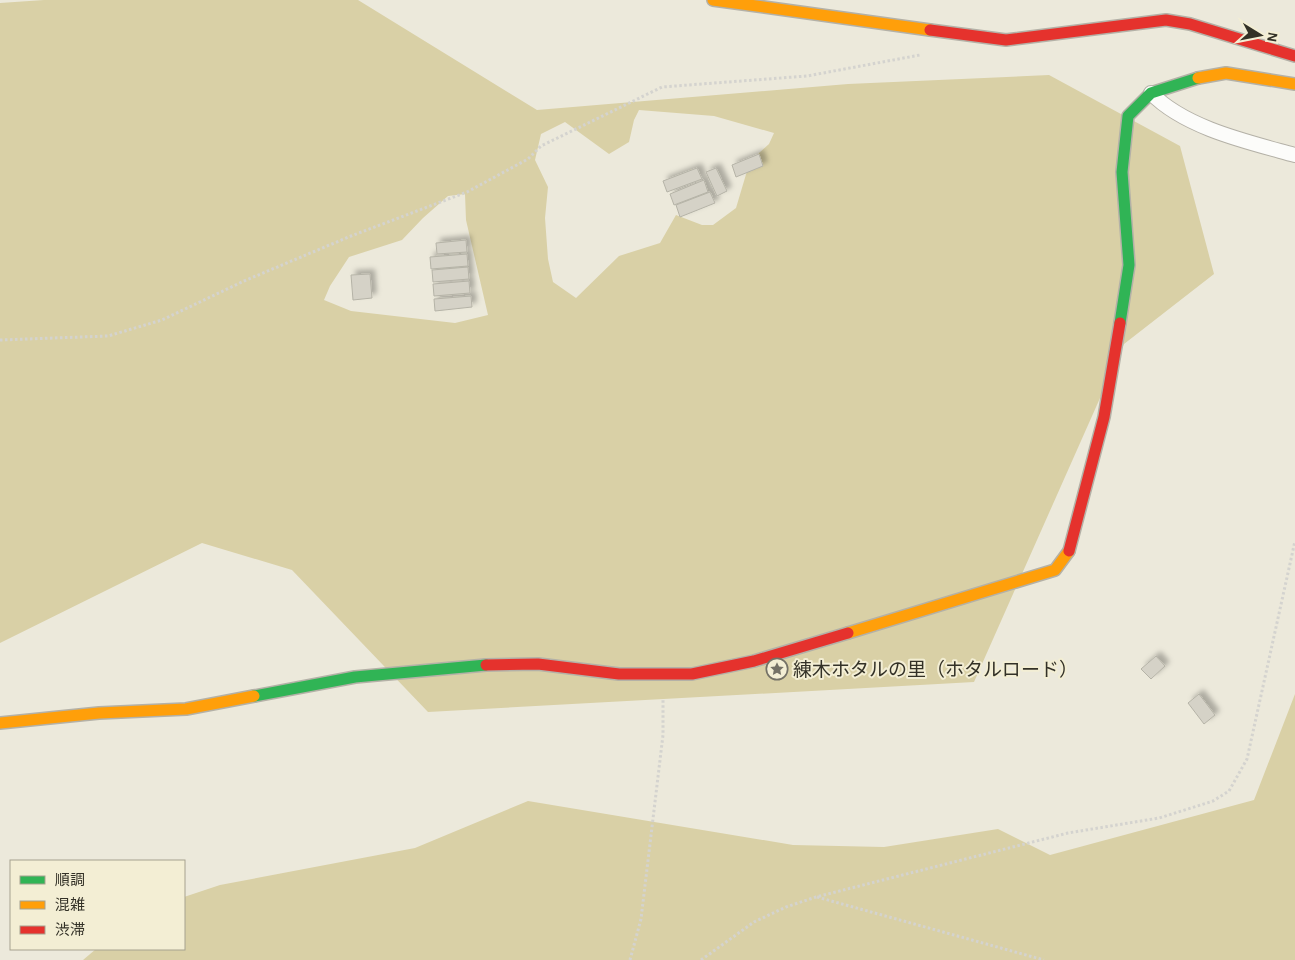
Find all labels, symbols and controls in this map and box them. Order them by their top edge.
north arrow [1235,10,1285,60]
text: N [1264,31,1280,43]
place icon: 練木ホタルの里（ホタルロード） [765,657,789,681]
place label: 練木ホタルの里（ホタルロード） [793,659,1078,680]
legend [10,860,185,950]
text: 順調 [55,873,85,888]
text: 混雑 [55,897,85,913]
text: 渋滞 [55,922,85,938]

